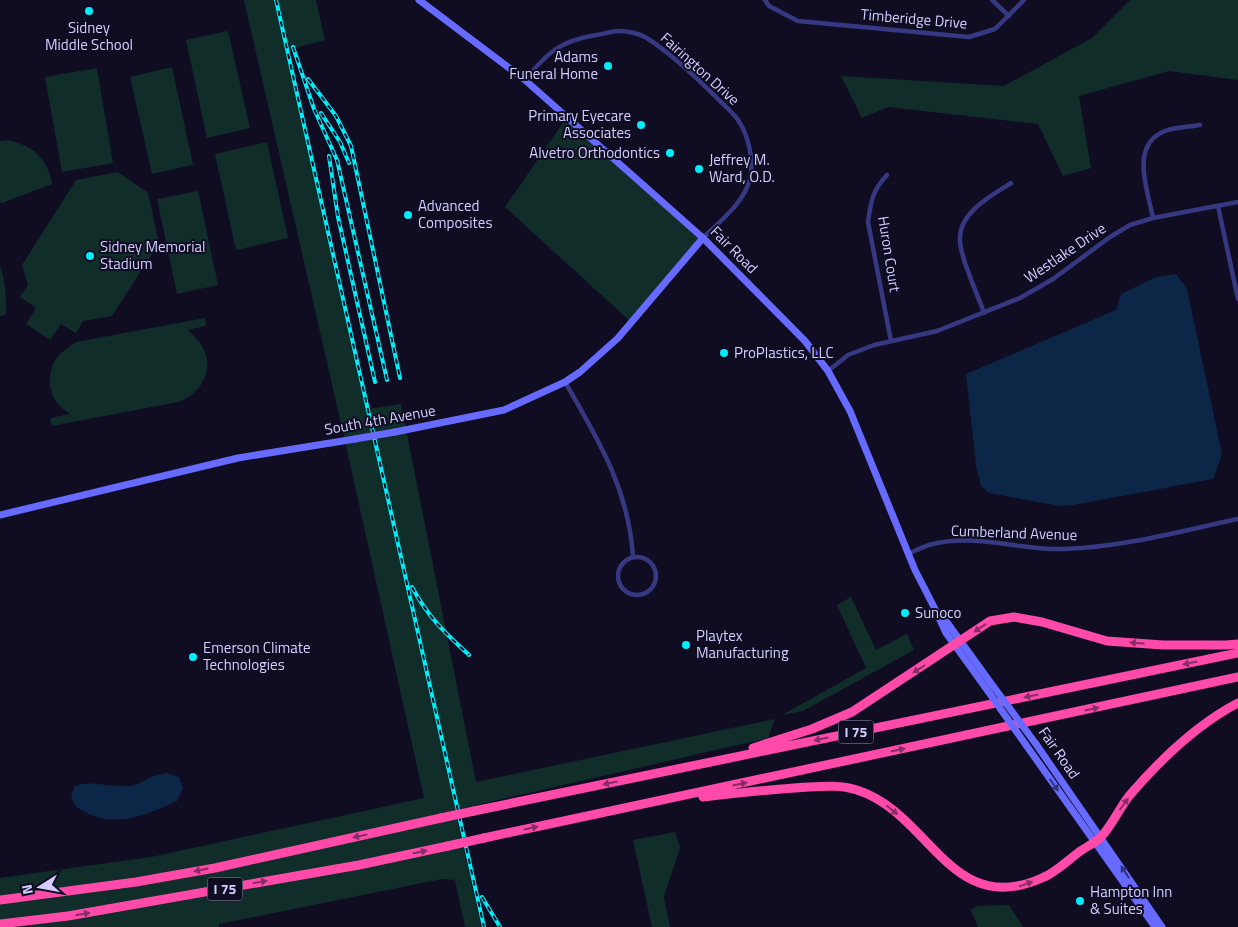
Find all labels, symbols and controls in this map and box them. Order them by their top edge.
street label: Timberidge Drive [860,2,968,35]
marker: Sidney Middle School [83,5,95,17]
place label: Sidney Middle School [45,16,133,56]
street label: Fairington Drive [656,27,745,111]
place label: Adams Funeral Home [509,45,598,85]
marker: Adams Funeral Home [602,60,614,72]
place label: Primary Eyecare Associates [528,104,631,144]
marker: Primary Eyecare Associates [635,119,647,131]
place label: Alvetro Orthodontics [529,141,660,164]
marker: Alvetro Orthodontics [664,147,676,159]
place label: Jeffrey M. Ward, O.D. [709,148,775,188]
marker: Jeffrey M. Ward, O.D. [693,163,705,175]
place label: Advanced Composites [418,194,492,234]
marker: Advanced Composites [402,209,414,221]
street label: Huron Court [872,214,907,294]
street label: Westlake Drive [1019,217,1110,289]
street label: Fair Road [705,221,763,279]
place label: Sidney Memorial Stadium [100,235,205,275]
marker: Sidney Memorial Stadium [84,250,96,262]
place label: ProPlastics, LLC [734,341,834,364]
marker: ProPlastics, LLC [718,347,730,359]
street label: South 4th Avenue [322,398,437,441]
street label: Cumberland Avenue [950,519,1078,546]
place label: Sunoco [915,601,962,624]
marker: Sunoco [899,607,911,619]
one-way arrow [973,623,987,633]
place label: Playtex Manufacturing [696,624,789,664]
place label: Emerson Climate Technologies [203,636,311,676]
marker: Playtex Manufacturing [680,639,692,651]
one-way arrow [1129,639,1145,647]
marker: Emerson Climate Technologies [187,651,199,663]
one-way arrow [1183,659,1198,667]
one-way arrow [913,664,926,673]
one-way arrow [1024,692,1039,700]
one-way arrow [1084,704,1100,712]
road number: I 75 [838,720,874,744]
street label: Fair Road [1033,722,1086,784]
one-way arrow [813,735,828,743]
one-way arrow [891,746,906,754]
one-way arrow [1049,778,1059,792]
one-way arrow [602,779,618,787]
one-way arrow [732,780,747,788]
one-way arrow [1119,797,1129,811]
one-way arrow [885,805,898,816]
one-way arrow [524,824,539,832]
one-way arrow [352,832,367,840]
one-way arrow [412,848,427,856]
north arrow [15,862,65,912]
one-way arrow [1120,866,1130,879]
one-way arrow [192,867,208,875]
road number: I 75 [208,878,242,901]
one-way arrow [253,878,269,886]
one-way arrow [1019,880,1034,888]
place label: Hampton Inn & Suites [1090,880,1172,920]
text: N [16,883,38,896]
marker: Hampton Inn & Suites [1074,895,1086,907]
one-way arrow [75,909,91,917]

